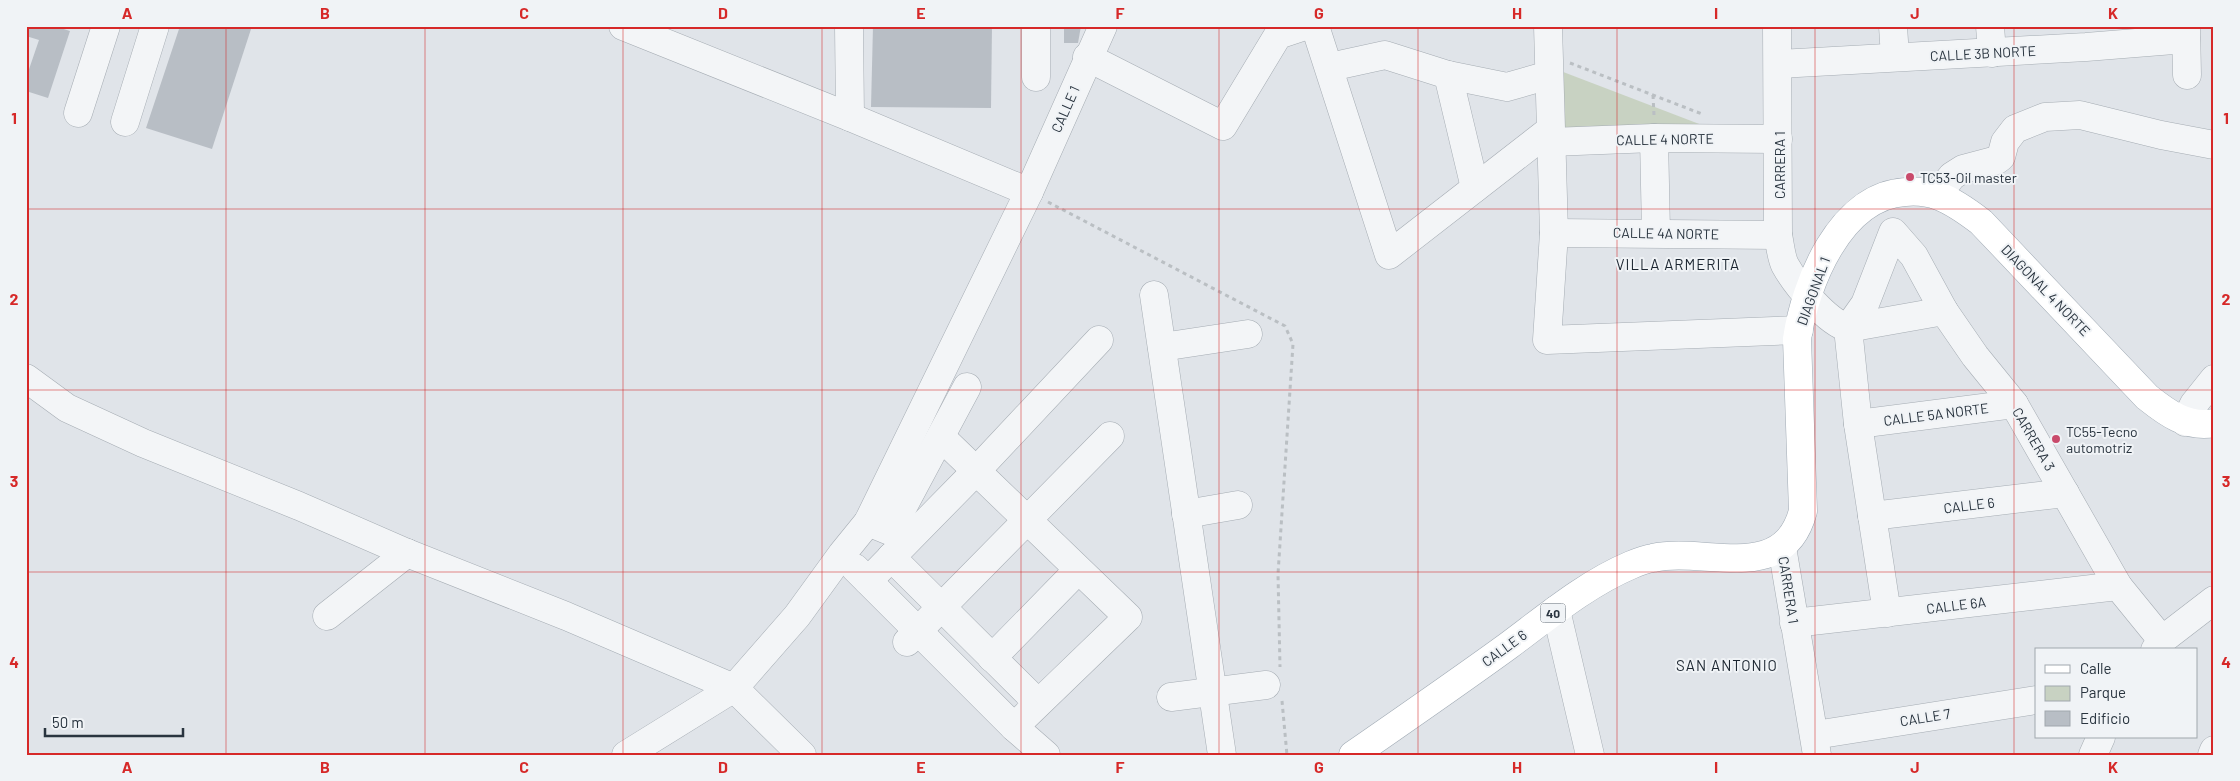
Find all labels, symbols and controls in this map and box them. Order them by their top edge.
text: A [122,3,133,22]
text: B [320,3,330,22]
text: C [519,3,529,22]
text: D [718,3,728,22]
text: E [916,3,926,22]
text: F [1116,3,1125,22]
text: G [1314,3,1324,22]
text: H [1512,3,1522,22]
text: I [1714,3,1718,22]
text: J [1910,3,1920,22]
text: K [2108,3,2118,22]
street label: CALLE 3B NORTE [1930,42,2036,64]
street label: CALLE 1 [1047,83,1083,135]
text: 1 [11,108,17,127]
text: 1 [2223,108,2229,127]
street label: CALLE 4 NORTE [1616,130,1714,148]
street label: CARRERA 1 [1771,131,1788,199]
place label: TC53-Oil master [1920,169,2017,186]
marker: TC53-Oil master [1904,171,1916,183]
street label: CALLE 4A NORTE [1613,224,1719,242]
street label: DIAGONAL 4 NORTE [1998,241,2094,339]
street label: DIAGONAL 1 [1793,254,1833,328]
district label: VILLA ARMERITA [1616,255,1740,273]
text: 2 [10,289,19,308]
text: 2 [2222,289,2231,308]
street label: CALLE 5A NORTE [1882,399,1990,429]
street label: CARRERA 3 [2009,404,2059,474]
place label: TC55-Tecno automotriz [2066,423,2138,456]
marker: TC55-Tecno automotriz [2050,433,2062,445]
text: 3 [10,471,18,490]
text: 3 [2222,471,2230,490]
street label: CALLE 6 [1942,493,1996,517]
street label: CARRERA 1 [1775,555,1803,625]
street label: CALLE 6A [1925,593,1987,617]
road number: 40 [1540,604,1566,622]
street label: CALLE 6 [1478,626,1530,670]
legend [2035,648,2198,738]
text: 4 [9,652,19,671]
text: 4 [2221,652,2231,671]
district label: SAN ANTONIO [1676,656,1778,674]
text: Calle [2080,659,2112,677]
text: Parque [2080,683,2126,701]
street label: CALLE 7 [1899,705,1952,729]
scale bar [45,706,182,738]
text: Edificio [2080,709,2130,727]
text: 50 m [52,713,84,731]
text: A [122,757,133,776]
text: B [320,757,330,776]
text: C [519,757,529,776]
text: D [718,757,728,776]
text: E [916,757,926,776]
text: F [1116,757,1125,776]
text: G [1314,757,1324,776]
text: H [1512,757,1522,776]
text: I [1714,757,1718,776]
text: J [1910,757,1920,776]
text: K [2108,757,2118,776]

